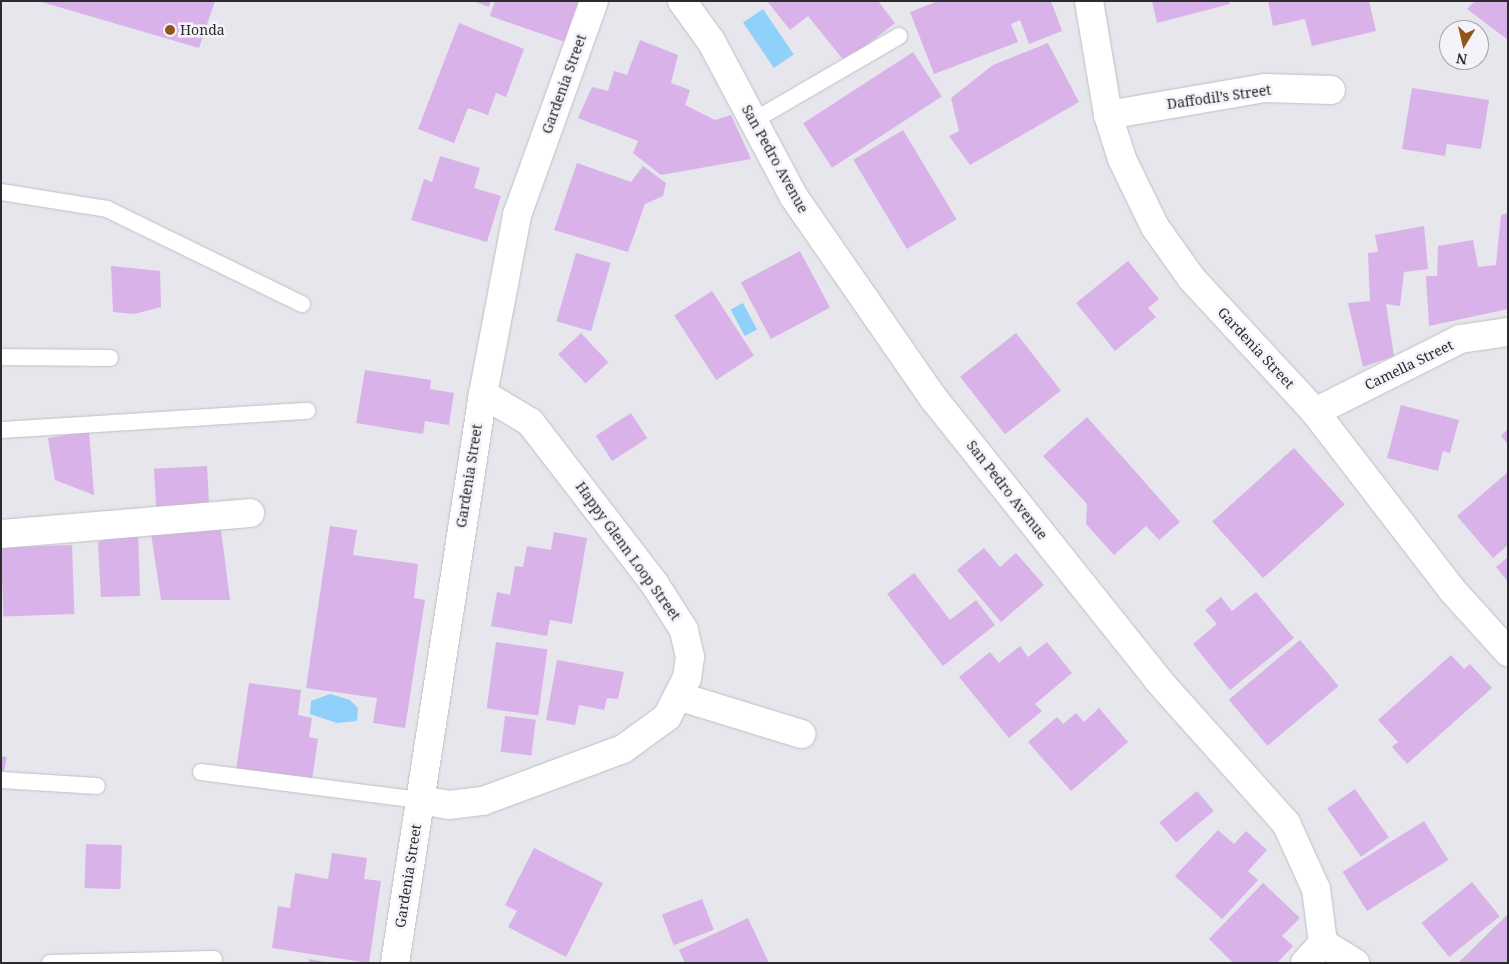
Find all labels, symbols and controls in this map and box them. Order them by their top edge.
north arrow [1439,20,1489,70]
place label: Honda [180,22,225,38]
marker: Honda [164,24,176,36]
street label: Gardenia Street [538,32,590,136]
text: N [1455,49,1469,70]
street label: Daffodil’s Street [1166,81,1272,113]
street label: San Pedro Avenue [738,102,812,216]
street label: Gardenia Street [1214,304,1298,392]
street label: Camella Street [1362,336,1456,394]
street label: Gardenia Street [453,423,485,529]
street label: San Pedro Avenue [963,437,1051,543]
street label: Happy Glenn Loop Street [572,478,684,624]
street label: Gardenia Street [392,823,424,929]

